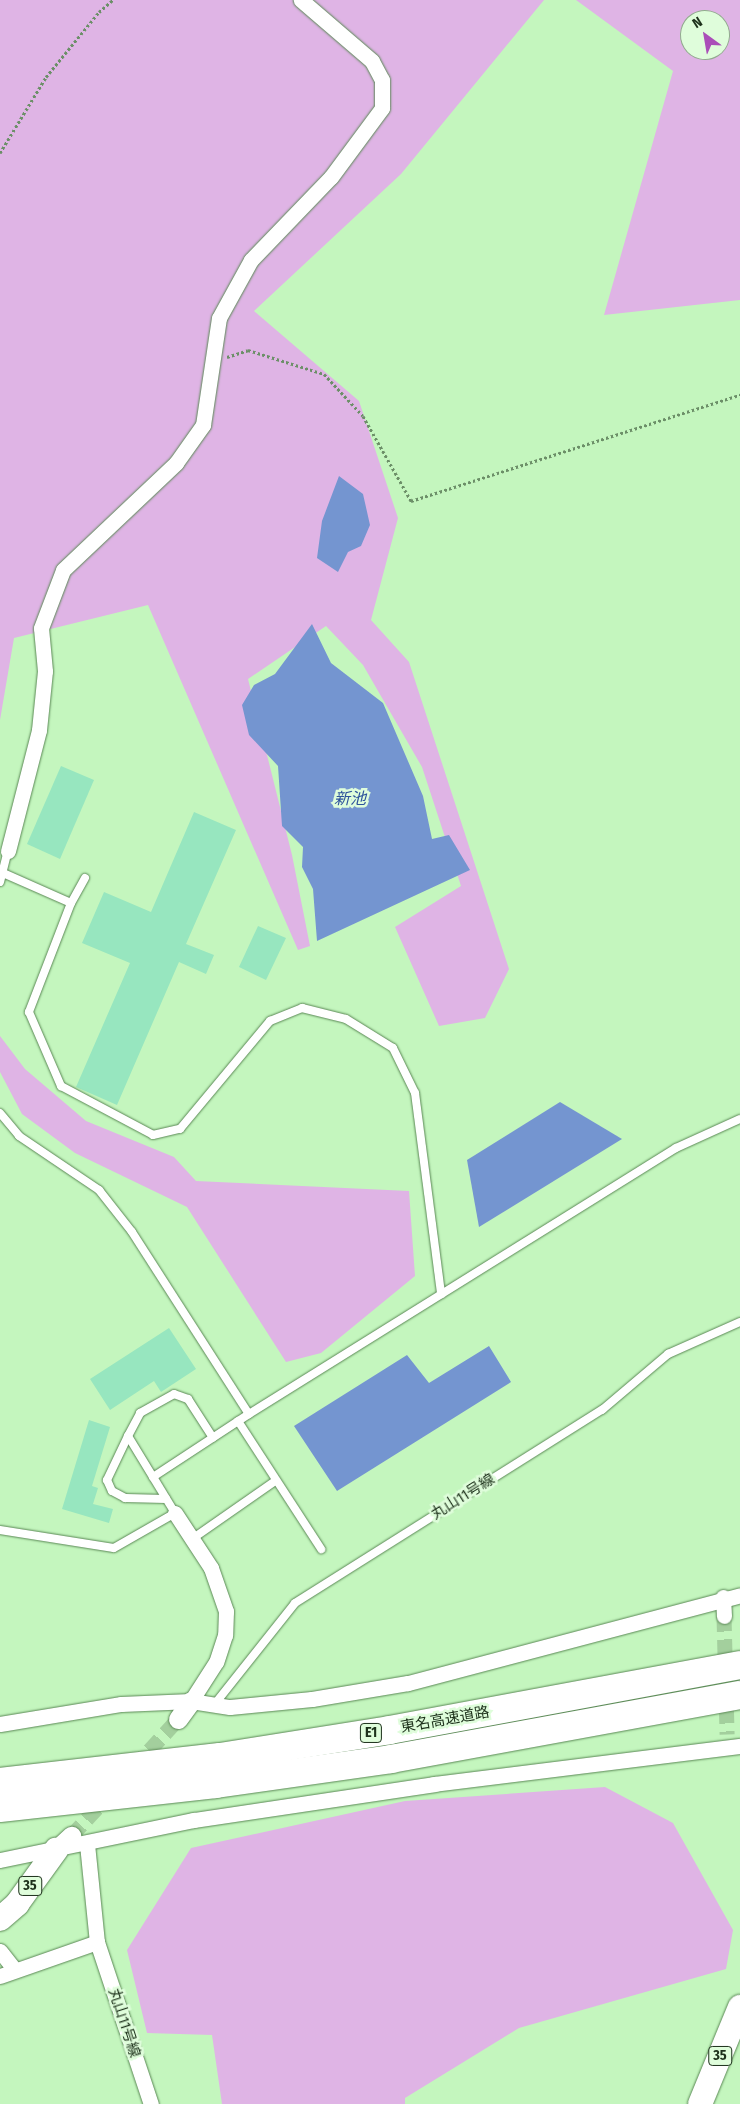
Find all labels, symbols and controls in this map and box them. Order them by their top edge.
north arrow [680,10,730,60]
text: N [689,13,705,32]
water label: 新池 [334,789,366,809]
street label: 丸山11号線 [428,1470,498,1524]
street label: 東名高速道路 [399,1703,491,1737]
road number: E1 [360,1722,382,1745]
road number: 35 [18,1874,42,1898]
street label: 丸山11号線 [104,1986,144,2060]
road number: 35 [708,2044,732,2068]

